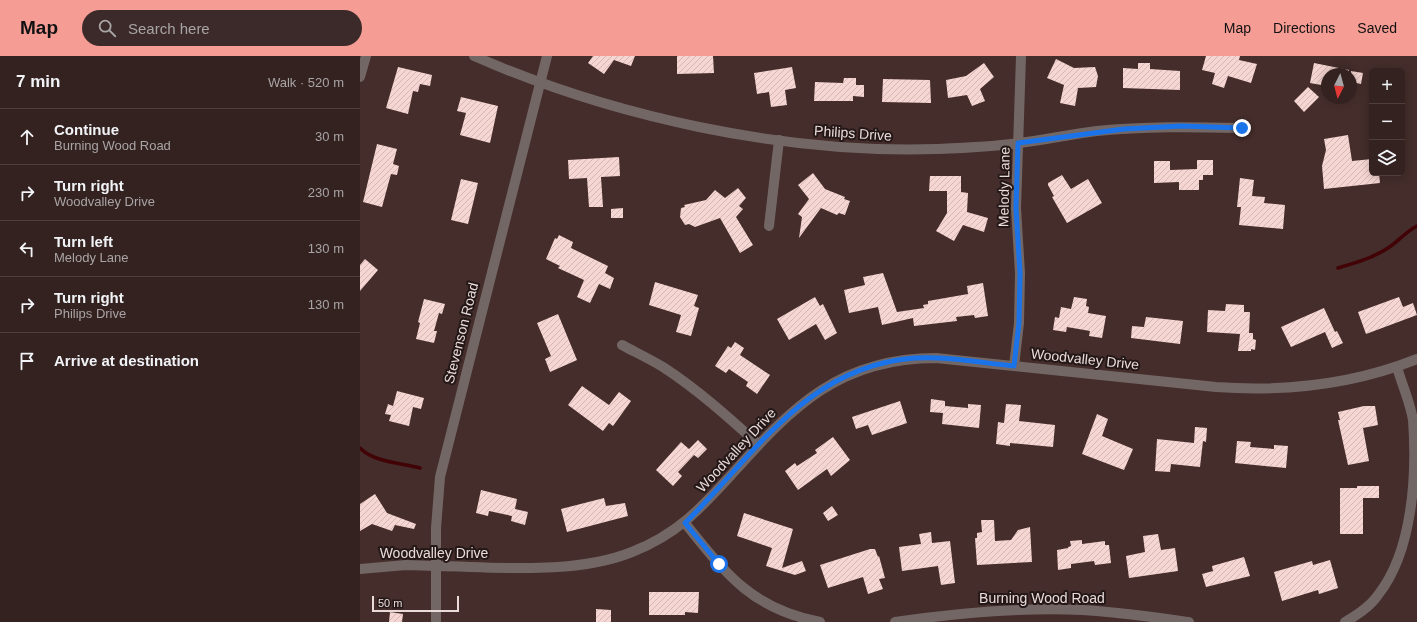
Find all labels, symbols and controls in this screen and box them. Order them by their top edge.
search box [82,10,362,46]
text: Map [20,17,58,38]
icon: search [96,17,118,39]
text: Search here [128,20,210,37]
text: Map [1224,20,1251,36]
text: Directions [1273,20,1335,36]
text: Saved [1357,20,1397,36]
north arrow [1321,68,1357,104]
map controls [1369,68,1405,176]
button: + [1369,68,1405,104]
text: 7 min [16,72,60,91]
text: Walk · 520 m [268,75,344,90]
button: − [1369,104,1405,140]
route end [1233,119,1251,137]
text: Continue [54,121,119,138]
street label: Philips Drive [814,122,893,144]
icon: ahead [16,126,38,148]
text: 30 m [315,129,344,144]
text: Burning Wood Road [54,138,171,153]
button: layers [1369,140,1405,176]
street label: Melody Lane [995,147,1013,227]
text: Turn right [54,177,124,194]
icon: right [16,182,38,204]
text: 230 m [308,185,344,200]
text: Woodvalley Drive [54,194,155,209]
text: Turn left [54,233,113,250]
icon: left [16,238,38,260]
text: 130 m [308,241,344,256]
text: Melody Lane [54,250,128,265]
street label: Stevenson Road [441,281,481,385]
text: Turn right [54,289,124,306]
icon: right [16,294,38,316]
text: 130 m [308,297,344,312]
text: Philips Drive [54,306,126,321]
street label: Woodvalley Drive [1030,345,1140,373]
icon: arrive [16,350,38,372]
text: Arrive at destination [54,352,199,369]
street label: Woodvalley Drive [693,405,779,495]
street label: Woodvalley Drive [380,545,489,561]
route start [710,555,728,573]
street label: Burning Wood Road [979,590,1105,606]
scale bar [372,594,459,613]
text: 50 m [378,597,402,609]

